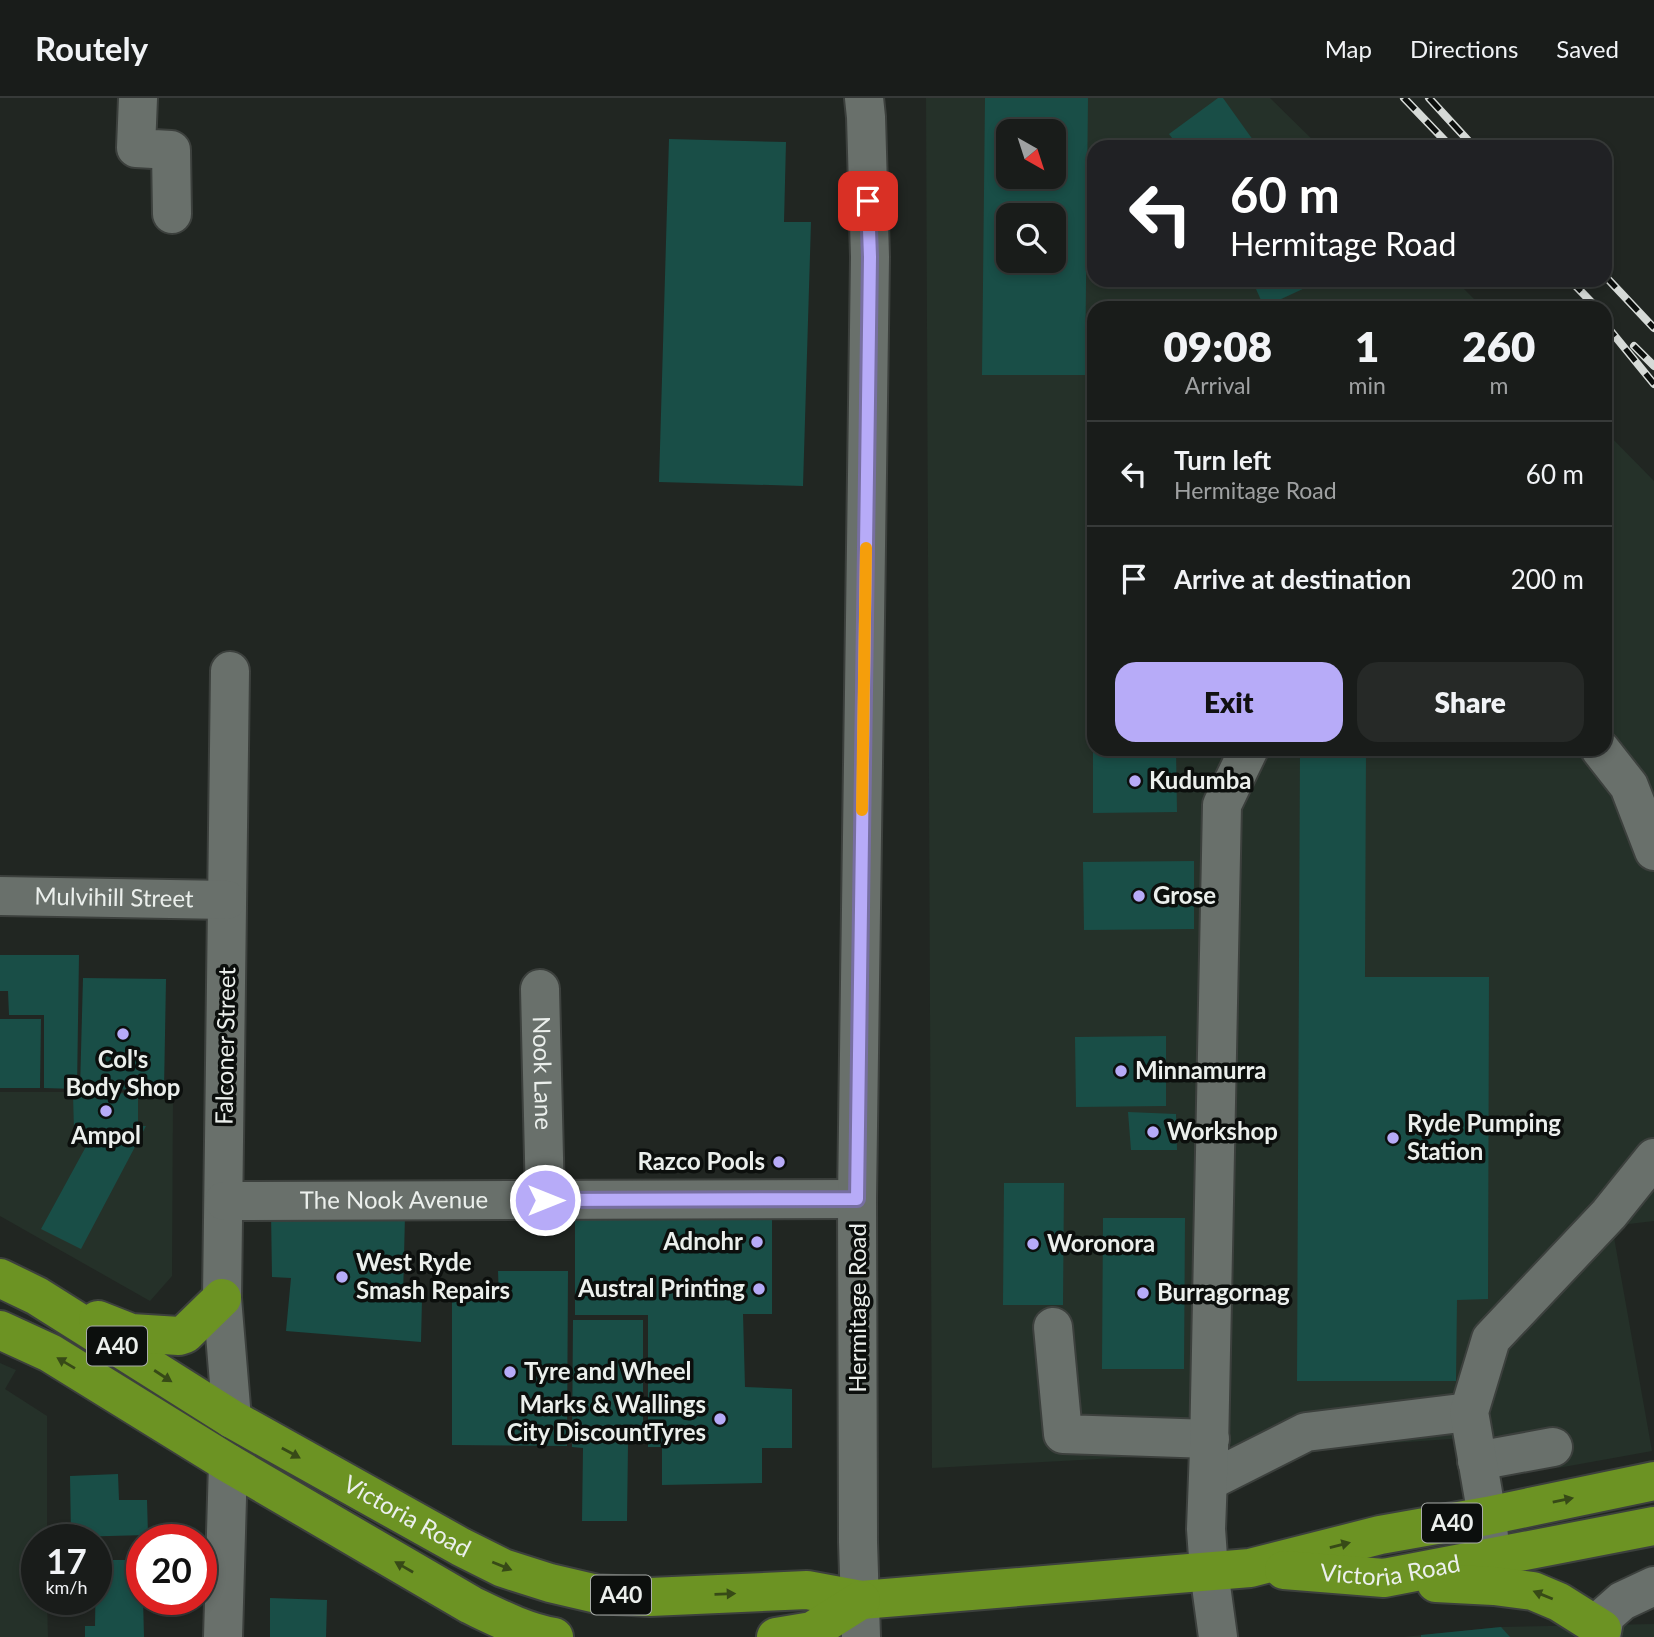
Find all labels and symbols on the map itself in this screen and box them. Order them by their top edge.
north arrow [996,119,1066,189]
pin [838,171,898,231]
place label: Kudumba [1149,765,1251,794]
marker: Kudumba [1127,773,1143,789]
place label: Grose [1153,880,1216,909]
street label: Mulvihill Street [34,881,194,912]
marker: Grose [1131,888,1147,904]
street label: Falconer Street [209,966,240,1125]
street label: Nook Lane [528,1016,559,1130]
marker: Col's Body Shop [115,1026,131,1042]
place label: Col's Body Shop [66,1044,180,1101]
place label: Minnamurra [1135,1055,1266,1084]
marker: Minnamurra [1113,1063,1129,1079]
marker: Ampol [98,1103,114,1119]
place label: Ryde Pumping Station [1407,1108,1561,1165]
place label: Workshop [1167,1116,1278,1145]
place label: Ampol [70,1120,141,1149]
marker: Workshop [1145,1124,1161,1140]
marker: Ryde Pumping Station [1385,1130,1401,1146]
place label: Razco Pools [637,1146,765,1175]
marker: Razco Pools [771,1154,787,1170]
position arrow [508,1163,582,1237]
street label: The Nook Avenue [300,1184,488,1214]
street label: Hermitage Road [842,1223,871,1393]
place label: Adnohr [662,1226,743,1255]
place label: Woronora [1047,1228,1155,1257]
marker: Adnohr [749,1234,765,1250]
marker: Woronora [1025,1236,1041,1252]
place label: West Ryde Smash Repairs [356,1247,510,1304]
marker: West Ryde Smash Repairs [334,1269,350,1285]
place label: Austral Printing [577,1273,745,1302]
place label: Burragornag [1157,1277,1290,1306]
marker: Austral Printing [751,1281,767,1297]
marker: Burragornag [1135,1285,1151,1301]
road number: A40 [87,1326,147,1366]
place label: Tyre and Wheel [524,1356,691,1385]
one-way arrow [56,1357,75,1369]
marker: Tyre and Wheel [502,1364,518,1380]
one-way arrow [154,1369,173,1382]
place label: Marks & Wallings City DiscountTyres [507,1389,706,1446]
marker: Marks & Wallings City DiscountTyres [712,1411,728,1427]
one-way arrow [282,1447,301,1459]
street label: Victoria Road [339,1468,476,1563]
one-way arrow [1552,1495,1574,1506]
road number: A40 [1422,1504,1482,1542]
speed limit sign: 20 [126,1524,217,1615]
one-way arrow [1329,1539,1351,1550]
street label: Victoria Road [1319,1548,1462,1591]
one-way arrow [394,1561,414,1573]
one-way arrow [492,1561,513,1572]
road number: A40 [591,1576,651,1614]
one-way arrow [715,1588,737,1599]
one-way arrow [1532,1589,1553,1600]

